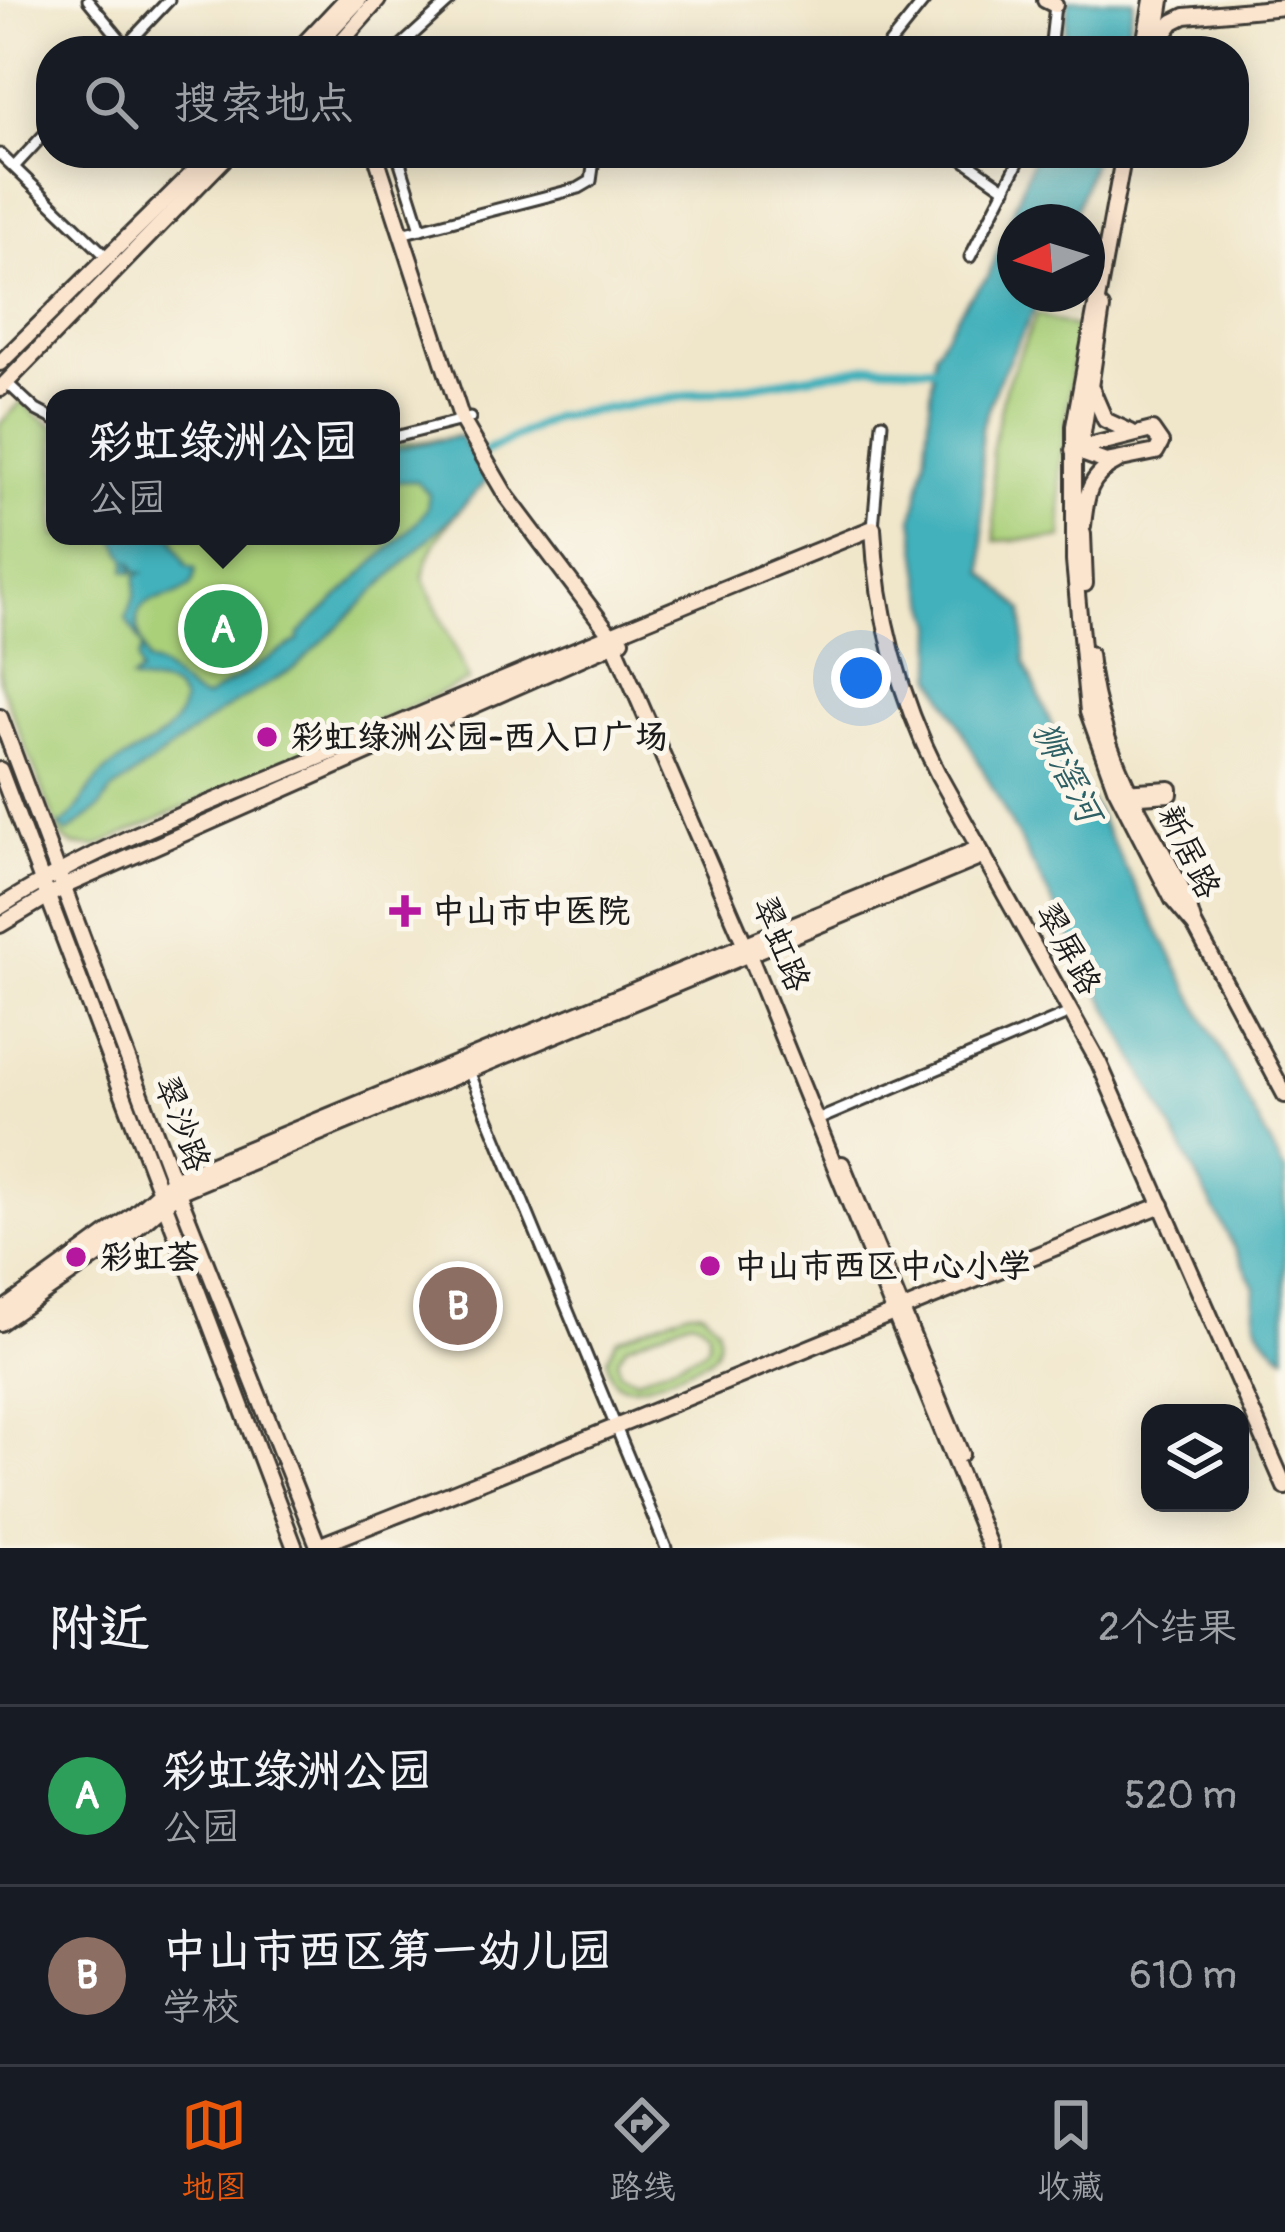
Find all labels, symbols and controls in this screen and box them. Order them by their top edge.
search box [36,36,1249,168]
icon: search [78,69,144,135]
text: 搜索地点 [174,76,354,132]
north arrow [997,204,1105,312]
popup [46,389,400,545]
text: 彩虹绿洲公园 [88,415,358,471]
text: 公园 [88,474,166,523]
pin: A [184,584,262,674]
your location [831,648,891,708]
water label: 狮滘河 [1022,714,1114,835]
place label: 彩虹绿洲公园-西入口广场 [291,717,668,758]
marker: 彩虹绿洲公园-西入口广场 [254,724,280,750]
street label: 新居路 [1149,799,1229,905]
street label: 翠虹路 [743,890,819,998]
place label: 中山市中医院 [432,891,630,932]
marker: 中山市中医院 [389,895,421,927]
street label: 翠屏路 [1026,896,1110,1002]
street label: 翠沙路 [145,1070,219,1178]
place label: 彩虹荟 [100,1237,199,1278]
marker: 彩虹荟 [63,1244,89,1270]
place label: 中山市西区中心小学 [734,1246,1031,1287]
marker: 中山市西区中心小学 [697,1253,723,1279]
pin: B [419,1261,497,1351]
map controls [1141,1404,1249,1512]
button: layers [1141,1404,1249,1512]
text: 附近 [48,1597,150,1661]
text: 2个结果 [1098,1603,1237,1652]
text: 彩虹绿洲公园 [162,1744,432,1800]
text: A [74,1771,100,1820]
text: 520 m [1124,1771,1237,1820]
text: 公园 [162,1803,240,1852]
text: 中山市西区第一幼儿园 [162,1924,612,1980]
text: B [76,1951,98,2000]
text: 610 m [1129,1951,1237,2000]
text: 学校 [162,1983,240,2032]
tab: 地图 [181,2092,247,2208]
tab: 路线 [609,2092,675,2208]
tab: 收藏 [1038,2092,1104,2208]

